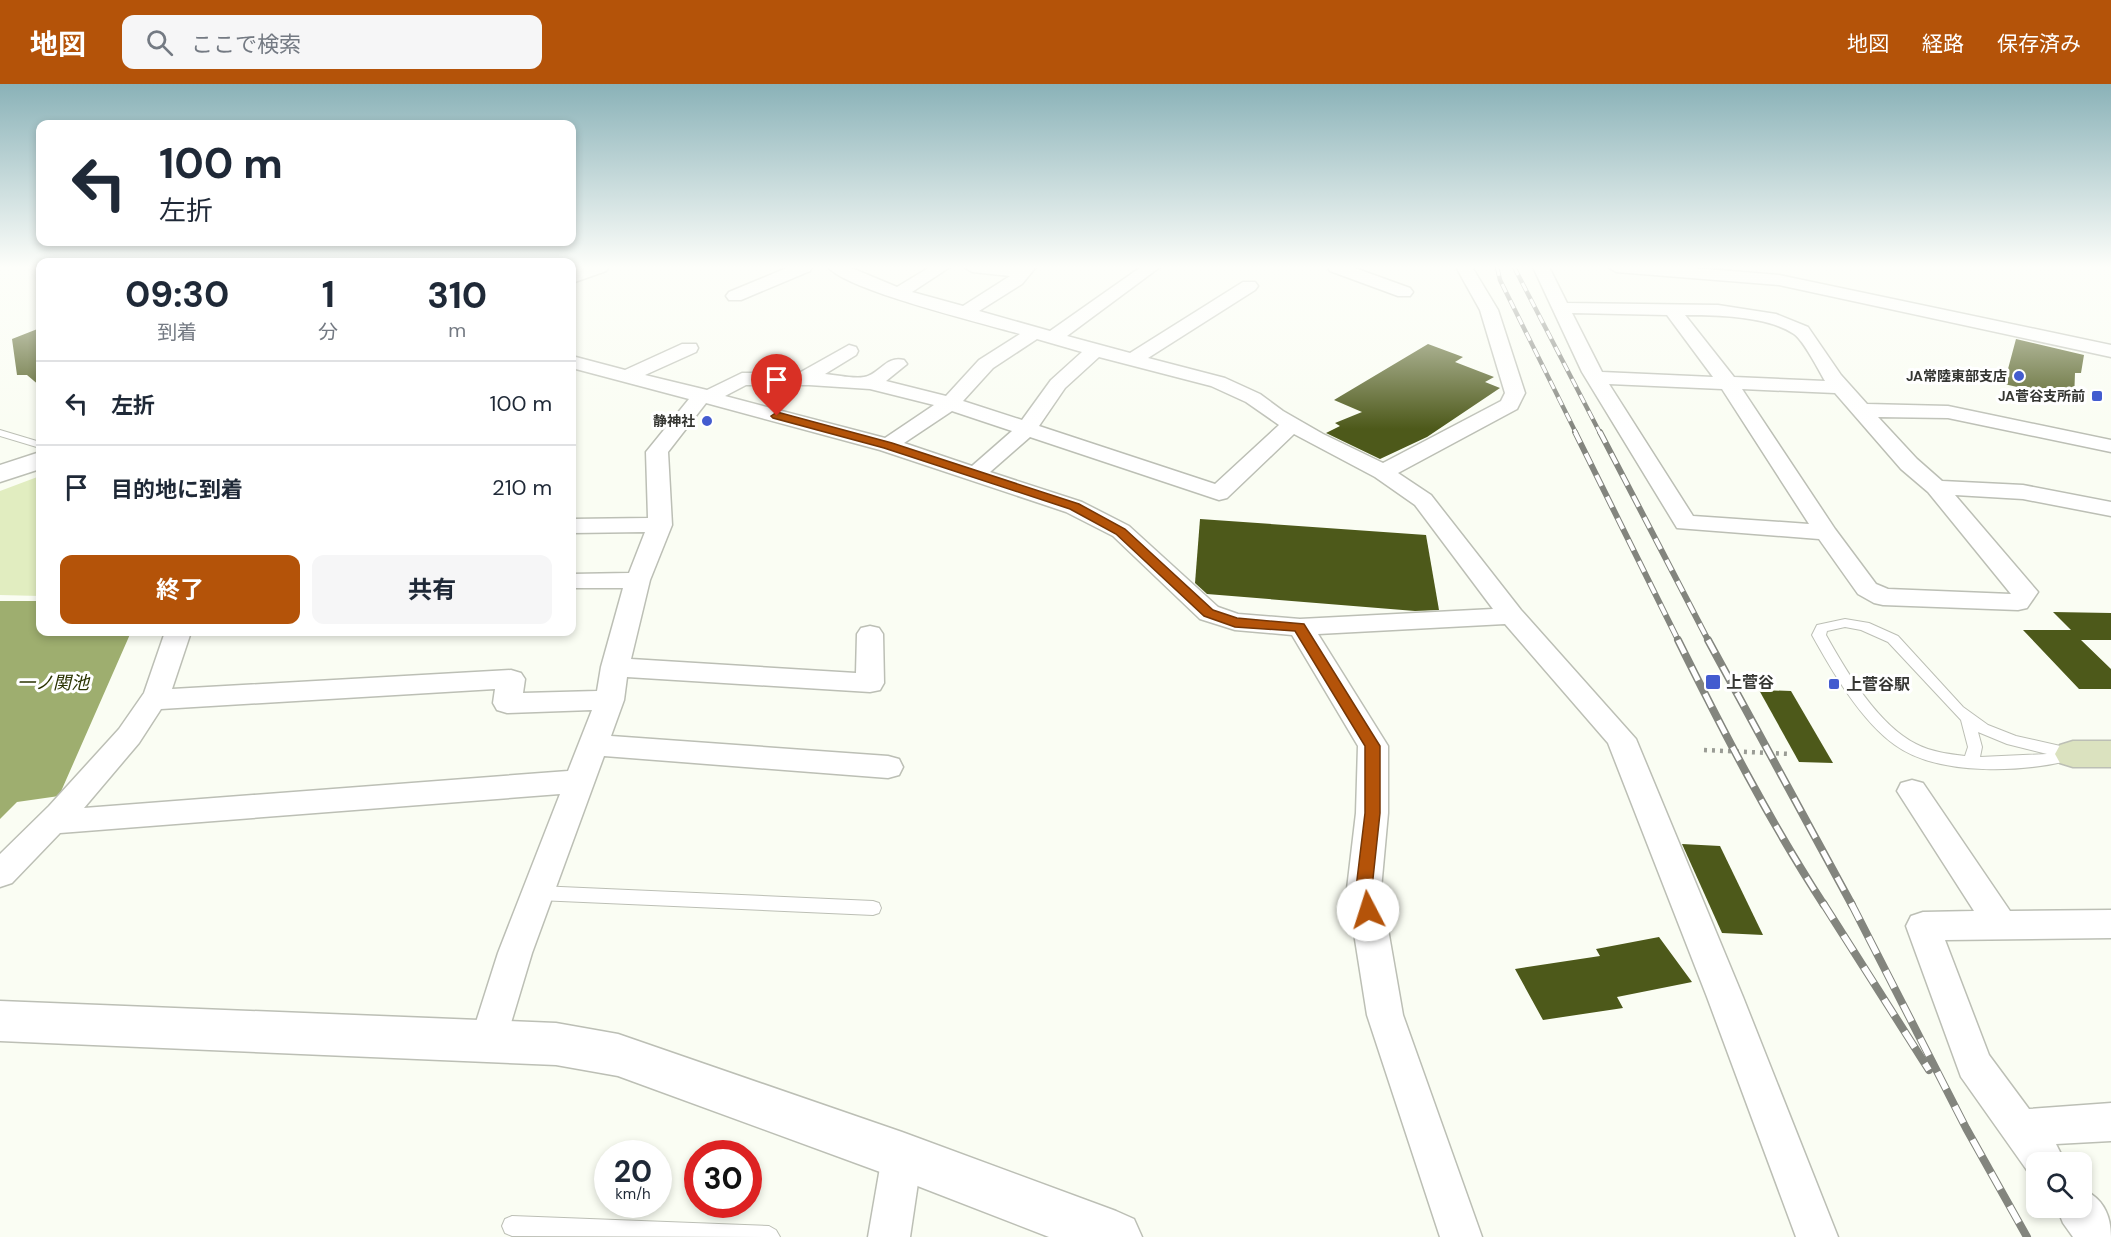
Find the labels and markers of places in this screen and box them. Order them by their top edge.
pin [751,354,802,416]
place label: JA常陸東部支店 [1906,367,2007,385]
marker: JA常陸東部支店 [2012,369,2026,383]
place label: JA菅谷支所前 [1998,387,2085,405]
marker: JA菅谷支所前 [2090,389,2104,403]
place label: 静神社 [653,412,695,430]
marker: 静神社 [700,414,714,428]
place label: 上菅谷 [1726,672,1774,693]
marker: 上菅谷 [1704,673,1722,691]
place label: 上菅谷駅 [1846,674,1910,695]
marker: 上菅谷駅 [1827,677,1841,691]

